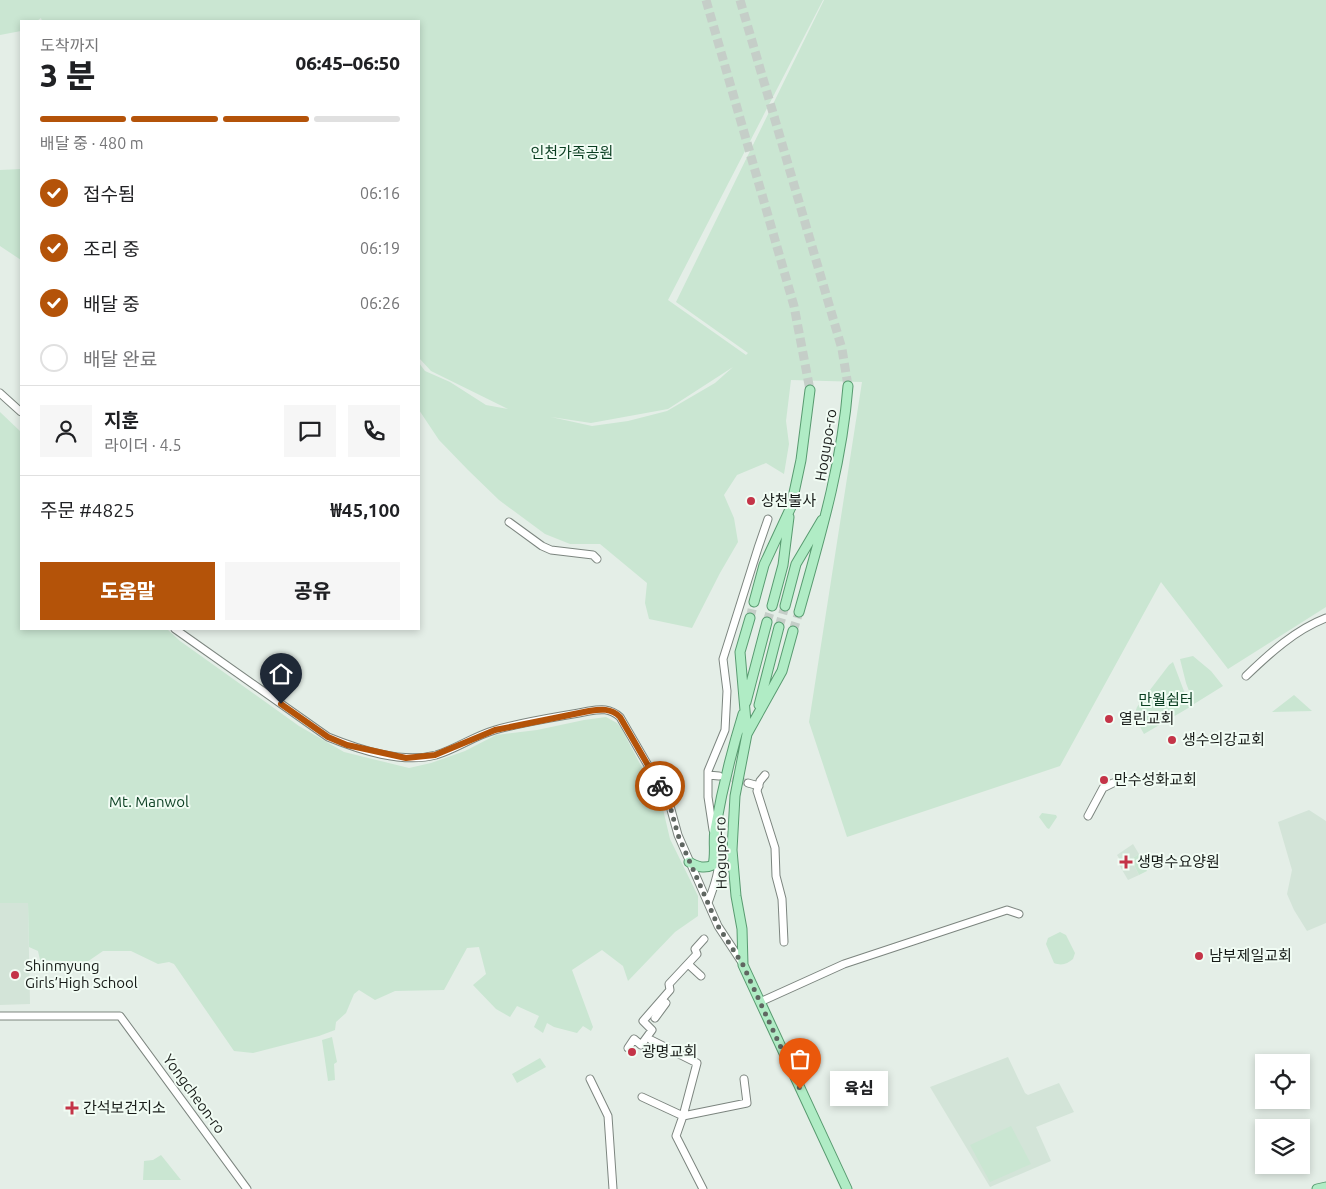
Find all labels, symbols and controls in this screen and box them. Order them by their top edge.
text: 도착까지 [40,36,99,54]
text: 06:45–06:50 [295,52,400,74]
text: 3 분 [40,57,95,93]
text: 배달 중 · 480 m [40,134,144,152]
park label: 인천가족공원 [531,144,613,161]
icon: check [40,179,68,207]
text: 접수됨 [83,183,135,205]
text: 06:16 [360,184,400,202]
icon: check [40,234,68,262]
text: 조리 중 [83,238,140,260]
text: 06:19 [360,239,400,257]
icon: check [40,289,68,317]
text: 배달 중 [83,293,140,315]
text: 06:26 [360,294,400,312]
text: 배달 완료 [83,348,157,370]
button: person [40,405,92,457]
button: chat [284,405,336,457]
button: phone [348,405,400,457]
street label: Hogupo-ro [811,408,840,482]
text: 지훈 [104,409,139,431]
text: 라이더 · 4.5 [104,436,181,454]
place label: 상천불사 [761,492,816,509]
marker: 상천불사 [745,495,757,507]
text: 주문 #4825 [40,499,135,521]
text: ₩45,100 [331,499,400,521]
button: 도움말 [40,562,215,620]
button: 공유 [225,562,400,620]
pin [260,653,302,704]
icon: home [267,660,295,688]
park label: 만월쉼터 [1138,691,1194,708]
place label: 열린교회 [1119,710,1174,727]
marker: 열린교회 [1103,713,1115,725]
place label: 생수의강교회 [1182,731,1265,748]
marker: 생수의강교회 [1166,734,1178,746]
courier [635,761,685,811]
place label: 만수성화교회 [1114,771,1197,788]
icon: bike [646,772,674,800]
marker: 만수성화교회 [1098,774,1110,786]
park label: Mt. Manwol [109,793,189,810]
street label: Hogupo-ro [711,816,730,890]
place label: 생명수요양원 [1137,853,1220,870]
marker: 생명수요양원 [1119,855,1133,869]
place label: 남부제일교회 [1209,947,1292,964]
marker: 남부제일교회 [1193,950,1205,962]
place label: Shinmyung Girls’High School [25,957,138,991]
marker: Shinmyung Girls’High School [9,969,21,981]
pin [779,1038,821,1089]
place label: 광명교회 [642,1043,697,1060]
icon: bag [786,1045,814,1073]
marker: 광명교회 [626,1046,638,1058]
street label: Yongcheon-ro [160,1051,229,1137]
map controls [1255,1054,1310,1174]
button: locate [1255,1054,1310,1109]
callout: 육심 [830,1072,888,1106]
text: 육심 [844,1079,874,1097]
place label: 간석보건지소 [83,1099,166,1116]
marker: 간석보건지소 [65,1101,79,1115]
button: layers [1255,1119,1310,1174]

